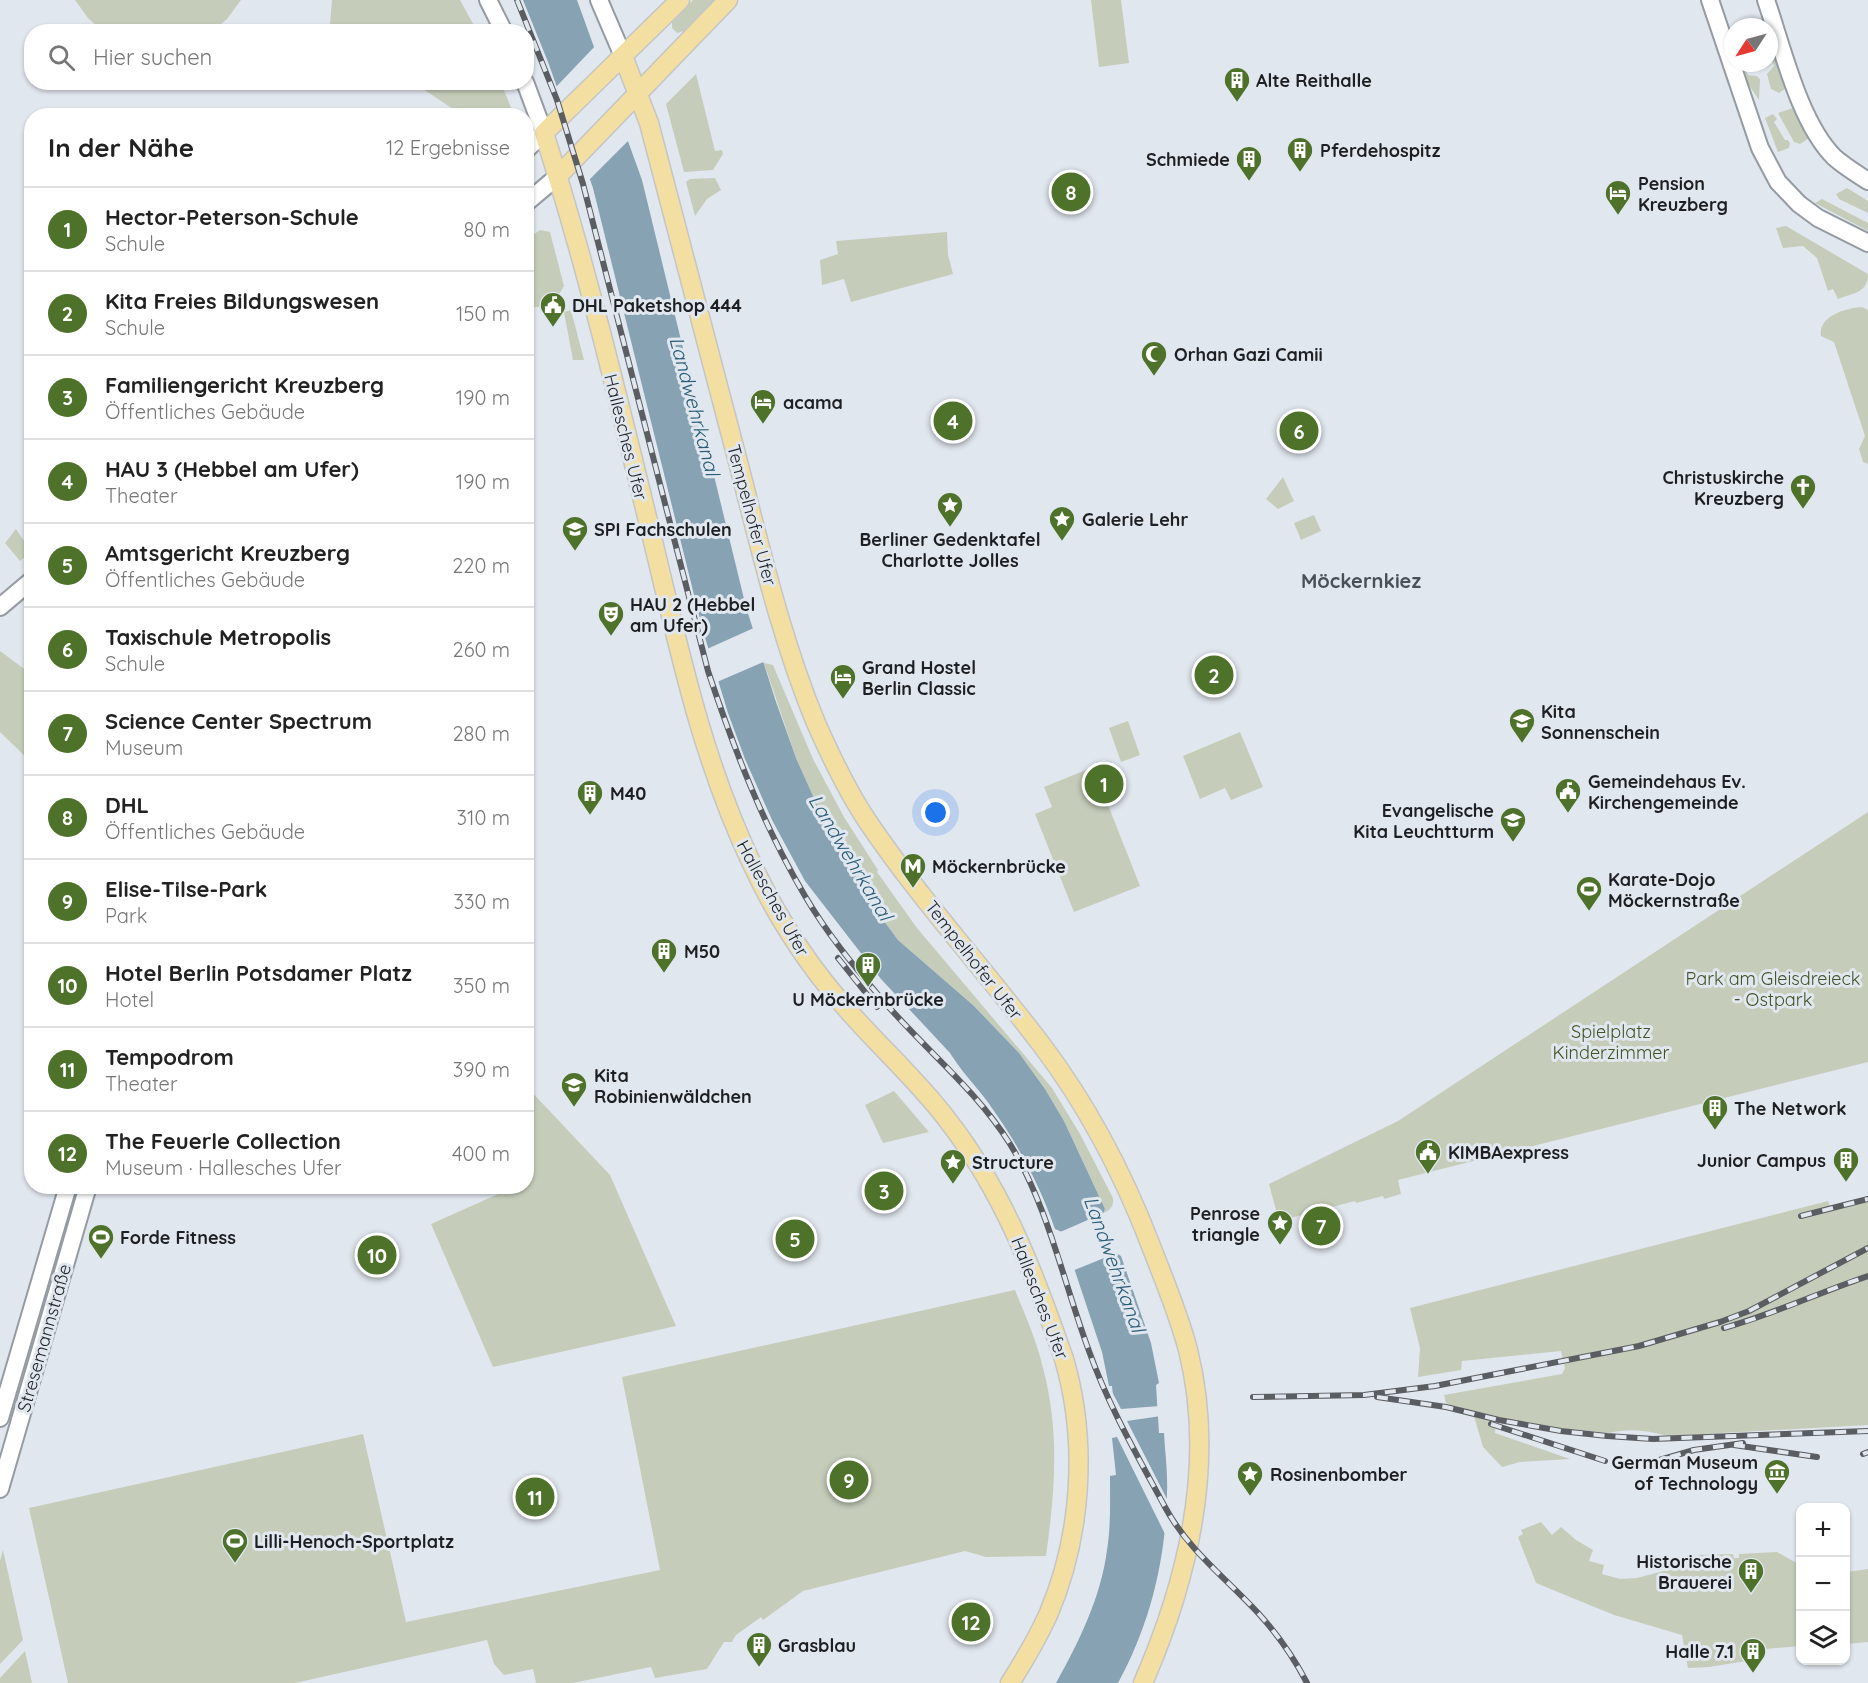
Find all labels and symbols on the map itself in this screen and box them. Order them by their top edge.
north arrow [1724,18,1778,72]
building icon: Alte Reithalle [1222,65,1252,103]
place label: Alte Reithalle [1256,69,1372,92]
building icon: Pferdehospitz [1285,135,1315,173]
place label: Pferdehospitz [1320,139,1441,162]
building icon: Schmiede [1234,144,1264,182]
place label: Schmiede [1146,148,1230,171]
pin: 8 [1052,170,1090,214]
place label: Pension Kreuzberg [1638,172,1728,216]
hotel icon: Pension Kreuzberg [1603,178,1633,216]
public building icon: DHL Paketshop 444 [538,290,568,328]
place label: DHL Paketshop 444 [572,294,742,317]
water label: Landwehrkanal [664,334,726,481]
mosque icon: Orhan Gazi Camii [1139,339,1169,377]
place label: Orhan Gazi Camii [1174,343,1323,366]
street label: Hallesches Ufer [599,371,653,503]
hotel icon: acama [748,387,778,425]
place label: acama [783,391,843,414]
pin: 4 [934,398,972,444]
pin: 6 [1280,408,1318,454]
street label: Tempelhofer Ufer [722,442,782,588]
place label: Christuskirche Kreuzberg [1662,466,1784,510]
church icon: Christuskirche Kreuzberg [1788,472,1818,510]
place icon: Berliner Gedenktafel Charlotte Jolles [935,490,965,528]
place icon: Galerie Lehr [1047,504,1077,542]
place label: Galerie Lehr [1082,508,1188,531]
school or university icon: SPI Fachschulen [560,514,590,552]
place label: SPI Fachschulen [594,518,732,541]
place label: Berliner Gedenktafel Charlotte Jolles [859,528,1041,572]
district label: Möckernkiez [1301,568,1421,593]
place label: HAU 2 (Hebbel am Ufer) [630,593,755,637]
theatre icon: HAU 2 (Hebbel am Ufer) [596,599,626,637]
pin: 2 [1194,652,1234,698]
place label: Grand Hostel Berlin Classic [862,656,976,700]
hotel icon: Grand Hostel Berlin Classic [828,662,858,700]
place label: Kita Sonnenschein [1541,700,1660,744]
school or university icon: Kita Sonnenschein [1507,706,1537,744]
pin: 1 [1084,762,1124,806]
place label: Gemeindehaus Ev. Kirchengemeinde [1588,770,1746,814]
public building icon: Gemeindehaus Ev. Kirchengemeinde [1553,776,1583,814]
building icon: M40 [575,778,605,816]
place label: M40 [610,782,646,805]
water label: Landwehrkanal [803,789,900,927]
your location [921,798,950,827]
place label: Evangelische Kita Leuchtturm [1353,799,1494,843]
school or university icon: Evangelische Kita Leuchtturm [1498,805,1528,843]
street label: Hallesches Ufer [732,836,814,960]
metro station icon: Möckernbrücke [898,851,928,889]
place label: Möckernbrücke [932,855,1066,878]
place label: Karate-Dojo Möckernstraße [1608,868,1740,912]
sports icon: Karate-Dojo Möckernstraße [1574,874,1604,912]
street label: Tempelhofer Ufer [920,896,1028,1024]
building icon: M50 [649,936,679,974]
place label: M50 [684,940,720,963]
building icon: U Möckernbrücke [853,950,883,988]
park label: Park am Gleisdreieck - Ostpark [1686,967,1860,1011]
place label: U Möckernbrücke [792,988,944,1011]
park label: Spielplatz Kinderzimmer [1553,1020,1669,1064]
place label: Kita Robinienwäldchen [594,1064,752,1108]
school or university icon: Kita Robinienwäldchen [559,1070,589,1108]
building icon: The Network [1700,1093,1730,1131]
place label: The Network [1734,1097,1847,1120]
public building icon: KIMBAexpress [1413,1137,1443,1175]
place label: KIMBAexpress [1448,1141,1569,1164]
building icon: Junior Campus [1831,1145,1861,1183]
place icon: Structure [938,1147,968,1185]
place label: Junior Campus [1697,1149,1826,1172]
place label: Structure [972,1151,1054,1174]
pin: 3 [864,1168,904,1214]
water label: Landwehrkanal [1079,1193,1152,1338]
place label: Penrose triangle [1190,1202,1260,1246]
pin: 7 [1302,1204,1340,1248]
place icon: Penrose triangle [1265,1208,1295,1246]
pin: 5 [776,1216,814,1262]
sports icon: Forde Fitness [86,1222,116,1260]
place label: Forde Fitness [120,1226,236,1249]
pin: 10 [358,1232,397,1278]
street label: Hallesches Ufer [1006,1233,1074,1363]
street label: Stresemannstraße [12,1261,76,1415]
place label: German Museum of Technology [1612,1451,1758,1495]
museum icon: German Museum of Technology [1762,1457,1792,1495]
pin: 9 [830,1458,868,1502]
place icon: Rosinenbomber [1235,1459,1265,1497]
place label: Rosinenbomber [1270,1463,1408,1486]
pin: 11 [516,1474,554,1520]
sports icon: Lilli-Henoch-Sportplatz [220,1526,250,1564]
place label: Lilli-Henoch-Sportplatz [254,1530,454,1553]
place label: Historische Brauerei [1636,1550,1732,1594]
building icon: Historische Brauerei [1736,1556,1766,1594]
pin: 12 [952,1600,990,1644]
building icon: Grasblau [744,1630,774,1668]
place label: Grasblau [778,1634,856,1657]
building icon: Halle 7.1 [1738,1636,1768,1674]
place label: Halle 7.1 [1665,1640,1734,1663]

